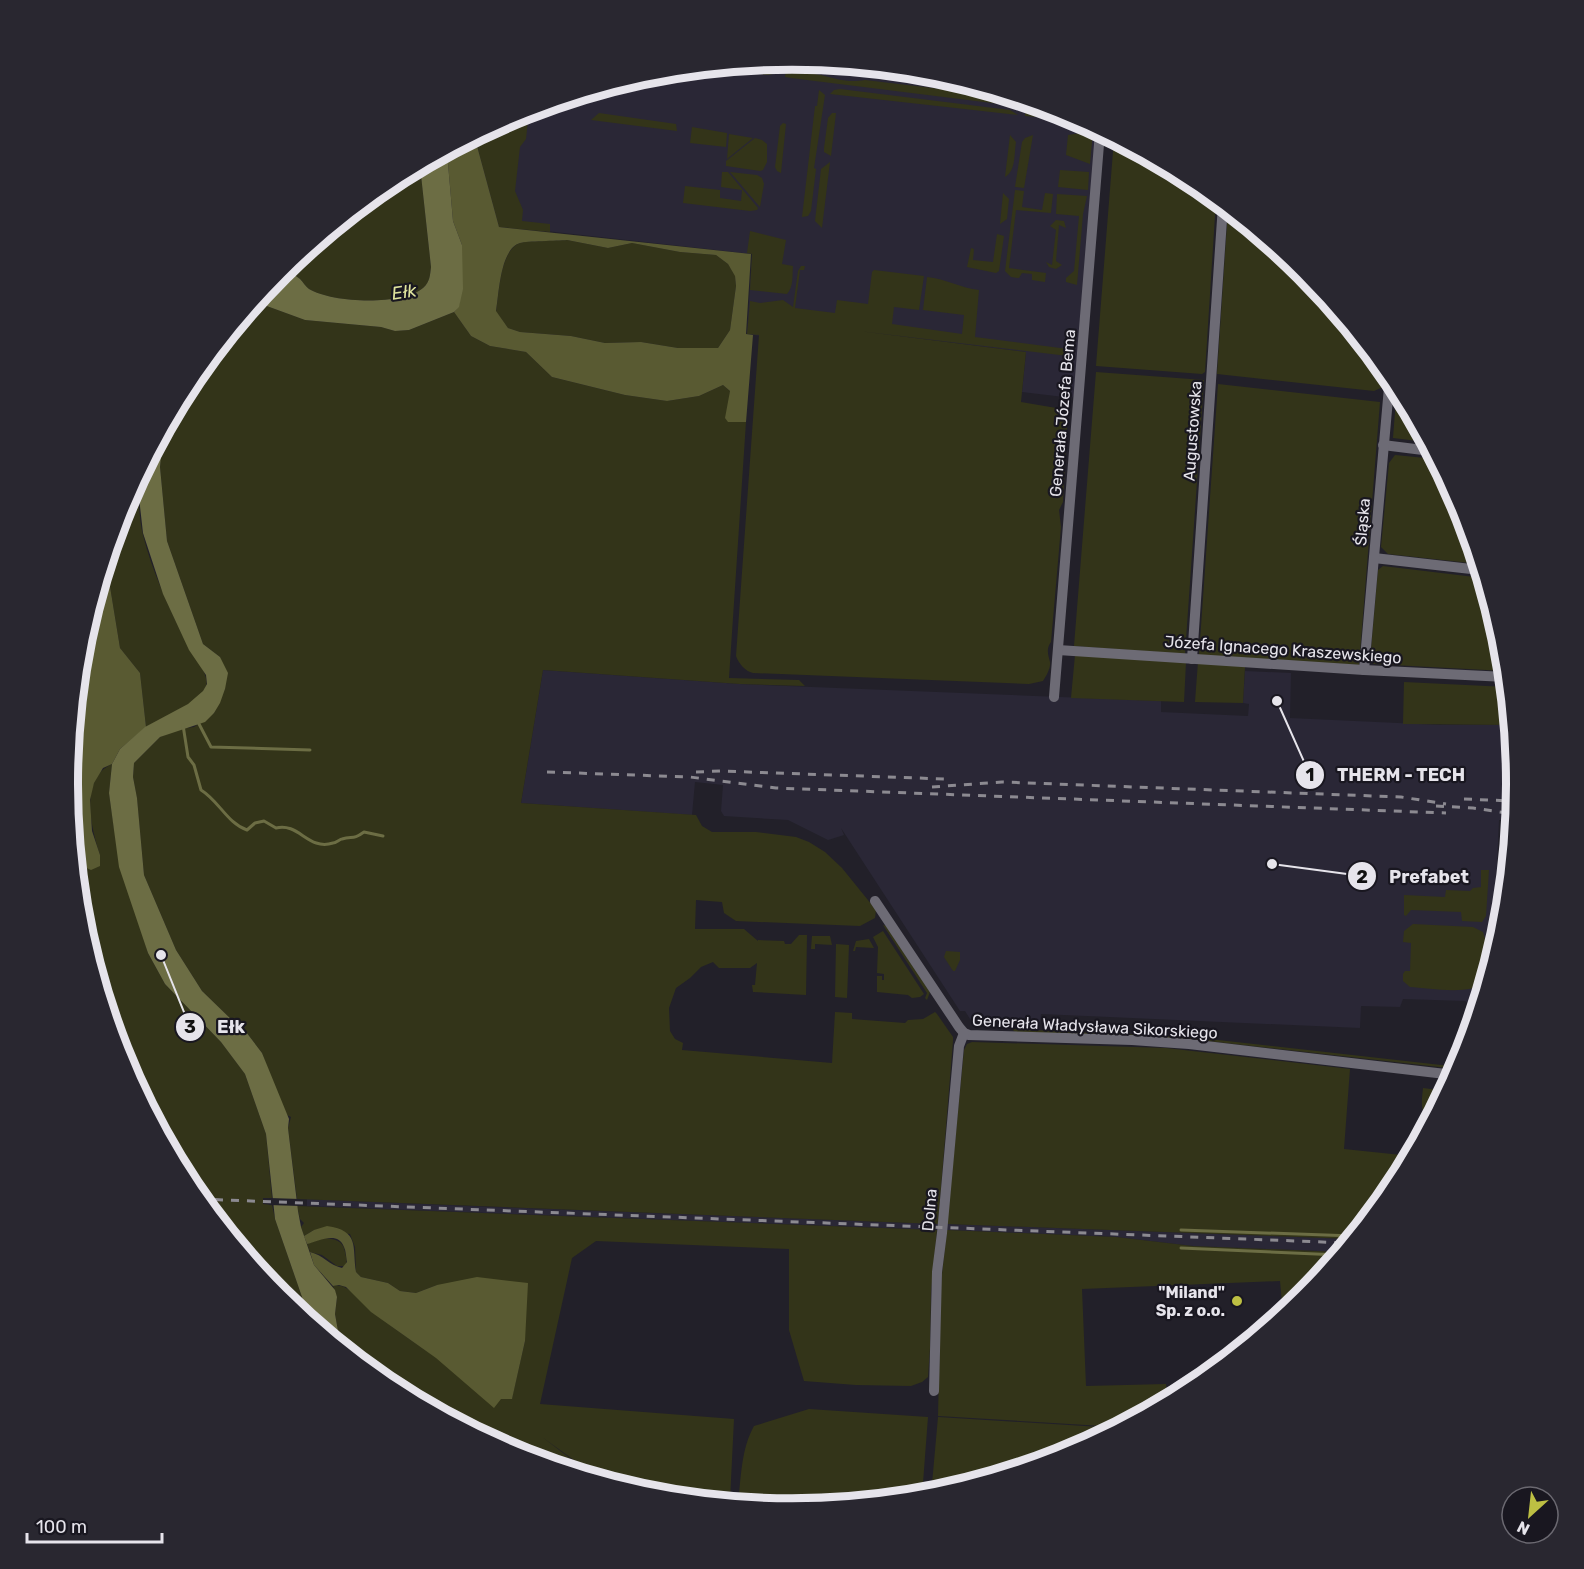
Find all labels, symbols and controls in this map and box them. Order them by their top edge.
water label: Ełk [390,279,419,305]
street label: Generała Józefa Bema [1046,328,1079,498]
street label: Augustowska [1180,380,1205,482]
street label: Śląska [1350,497,1374,547]
street label: Józefa Ignacego Kraszewskiego [1164,632,1402,667]
callout: THERM - TECH [1295,757,1478,793]
text: 1 [1306,764,1314,786]
text: THERM - TECH [1337,764,1465,786]
callout: Prefabet [1347,858,1481,894]
text: 2 [1356,866,1368,888]
text: Prefabet [1389,866,1469,888]
callout: Ełk [175,1009,257,1045]
street label: Generała Władysława Sikorskiego [972,1011,1218,1042]
text: 3 [184,1016,196,1038]
text: Ełk [217,1016,246,1038]
street label: Dolna [918,1188,941,1232]
place label: "Miland" Sp. z o.o. [1156,1283,1225,1320]
marker: "Miland" Sp. z o.o. [1230,1294,1244,1308]
north arrow [1500,1485,1560,1545]
scale bar [27,1506,162,1544]
text: 100 m [36,1516,87,1538]
text: N [1514,1517,1533,1539]

